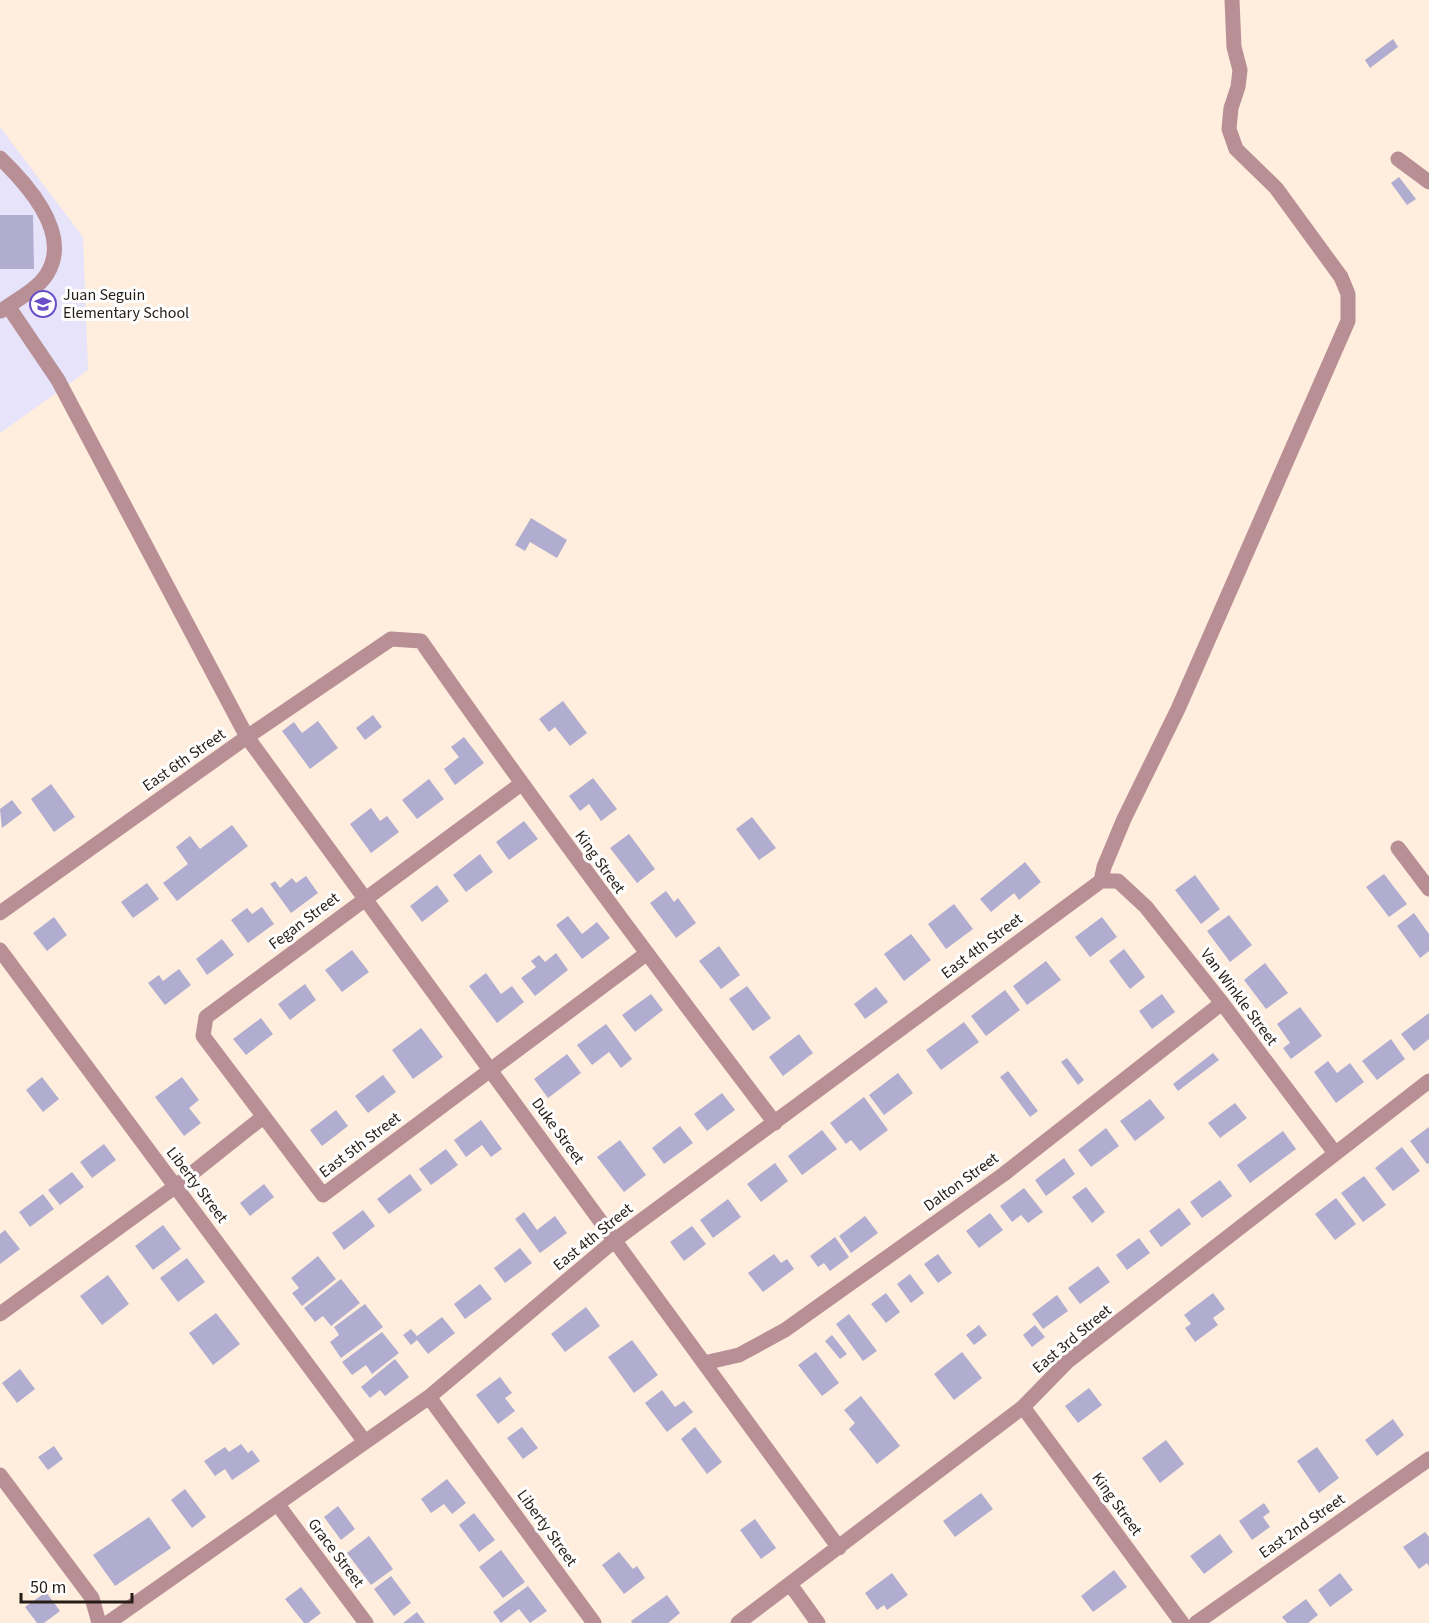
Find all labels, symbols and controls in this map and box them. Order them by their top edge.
place label: Juan Seguin Elementary School [63,284,189,324]
school or university icon: Juan Seguin Elementary School [28,289,58,319]
street label: East 6th Street [138,723,230,797]
street label: King Street [570,826,631,899]
street label: Fegan Street [264,887,344,955]
street label: East 4th Street [937,908,1028,984]
street label: Van Winkle Street [1195,944,1283,1051]
street label: Duke Street [526,1093,590,1169]
street label: East 5th Street [315,1107,406,1183]
street label: Liberty Street [161,1142,233,1228]
street label: Dalton Street [919,1147,1003,1217]
street label: East 4th Street [548,1198,638,1276]
street label: East 3rd Street [1028,1299,1117,1379]
street label: King Street [1087,1468,1148,1541]
street label: Liberty Street [512,1485,583,1571]
street label: East 2nd Street [1255,1488,1350,1564]
street label: Grace Street [303,1514,370,1593]
scale bar [21,1566,132,1604]
text: 50 m [30,1575,66,1600]

